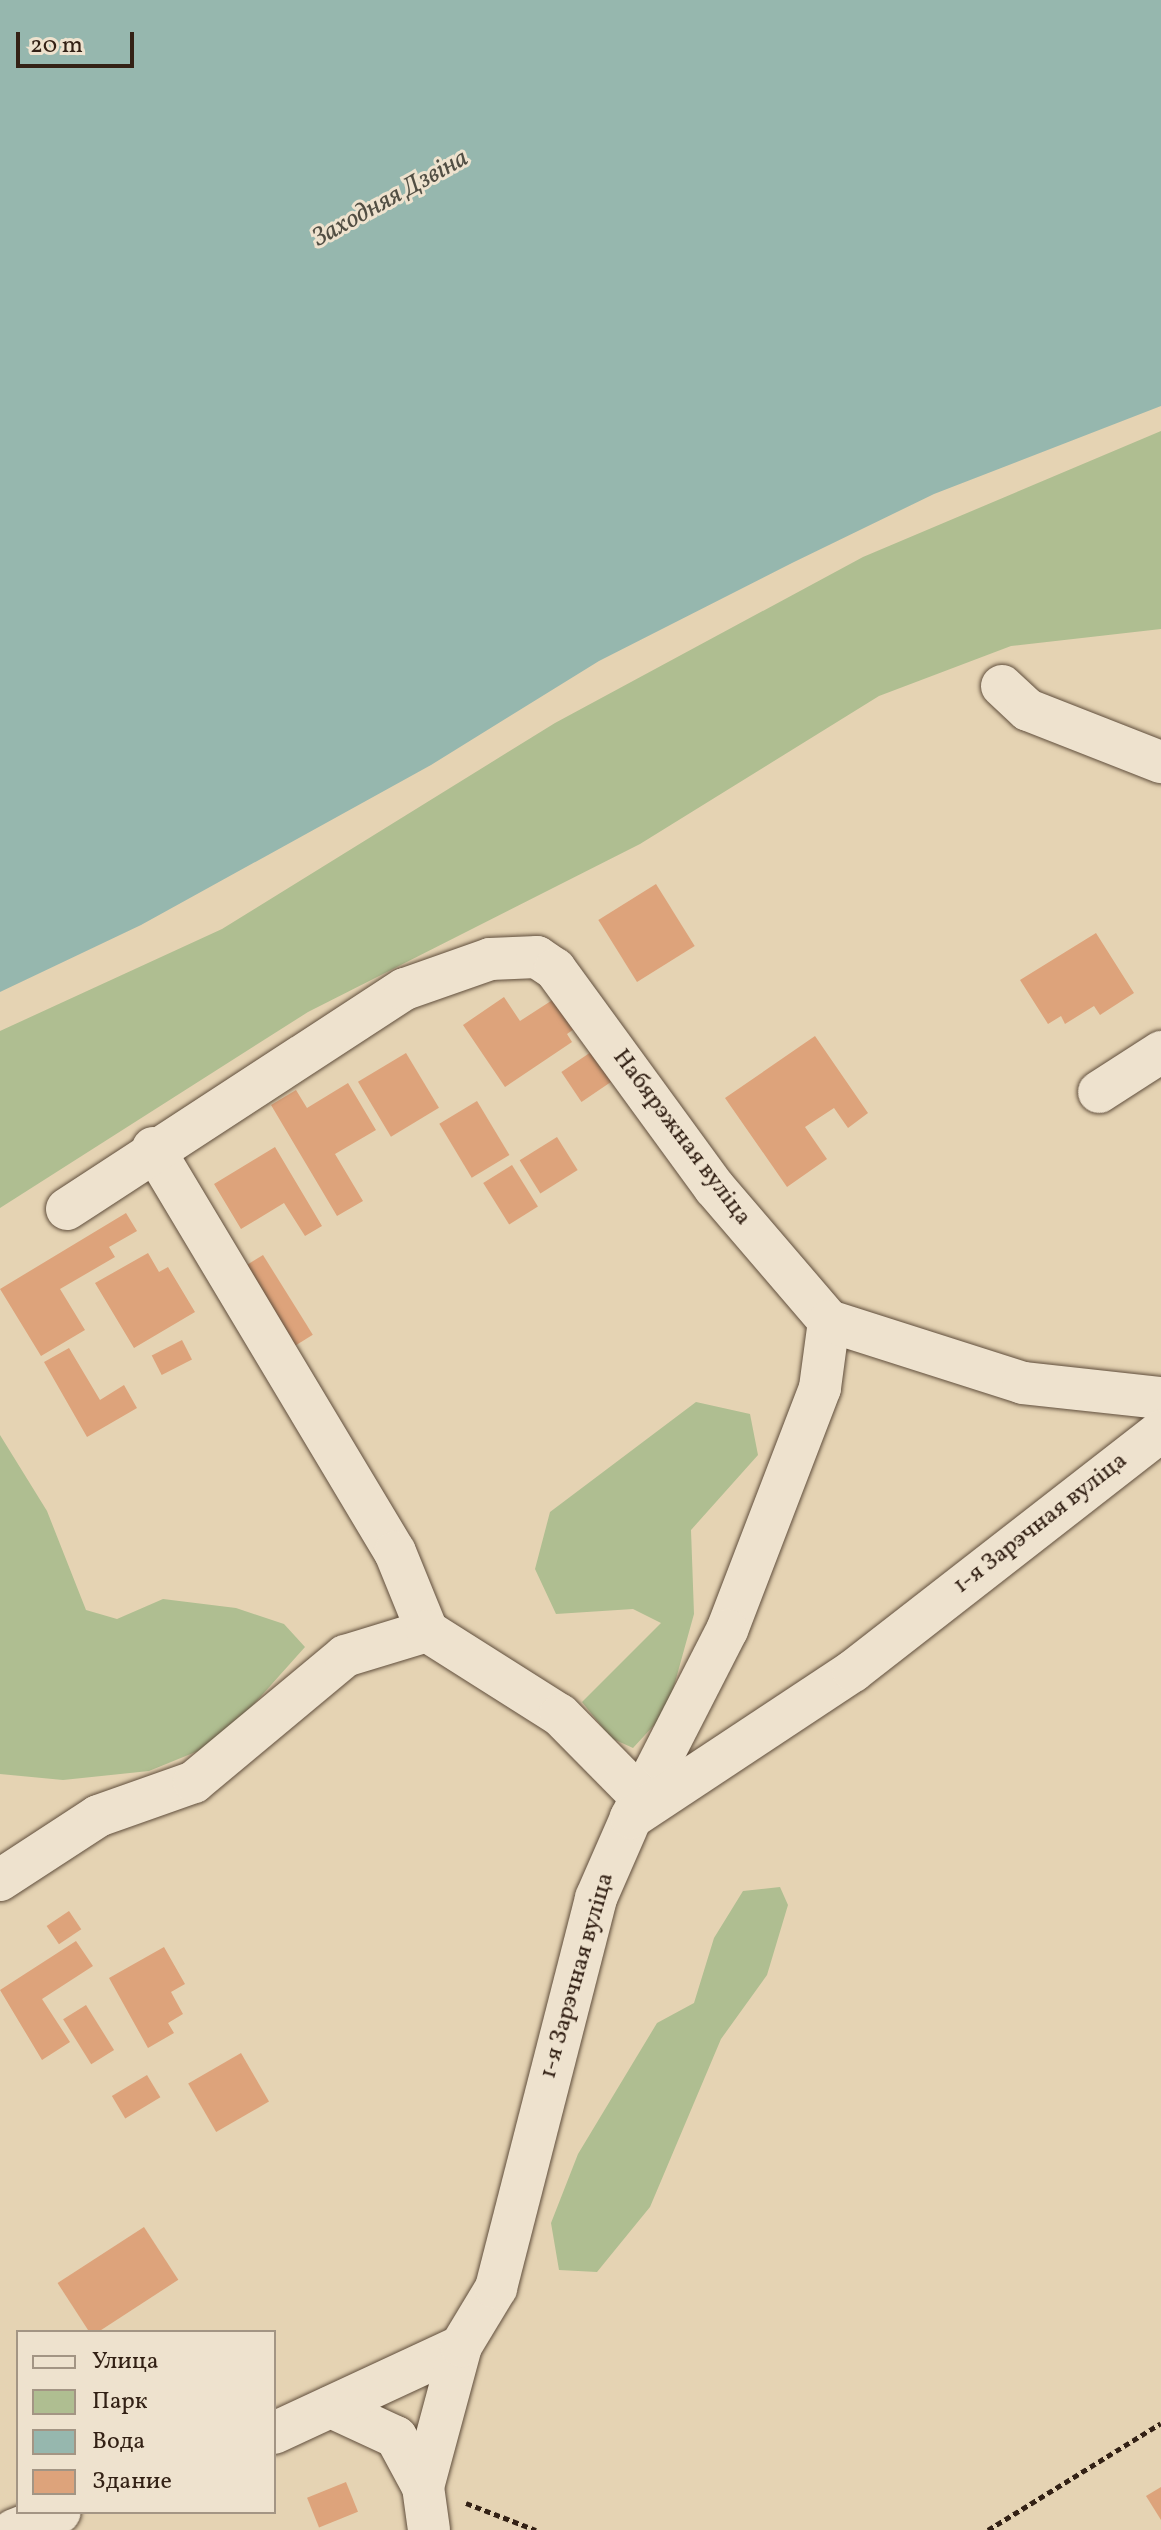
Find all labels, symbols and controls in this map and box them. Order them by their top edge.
scale bar [20,16,138,66]
text: 20 m [30,29,83,63]
water label: Заходняя Дзвіна [308,143,474,255]
street label: Набярэжная вуліца [605,1044,757,1232]
street label: 1-я Зарэчная вуліца [948,1447,1134,1601]
street label: 1-я Зарэчная вуліца [535,1870,621,2082]
legend [16,2330,276,2514]
text: Улица [92,2345,159,2379]
text: Парк [92,2385,148,2419]
text: Вода [92,2425,145,2459]
text: Здание [92,2465,172,2499]

